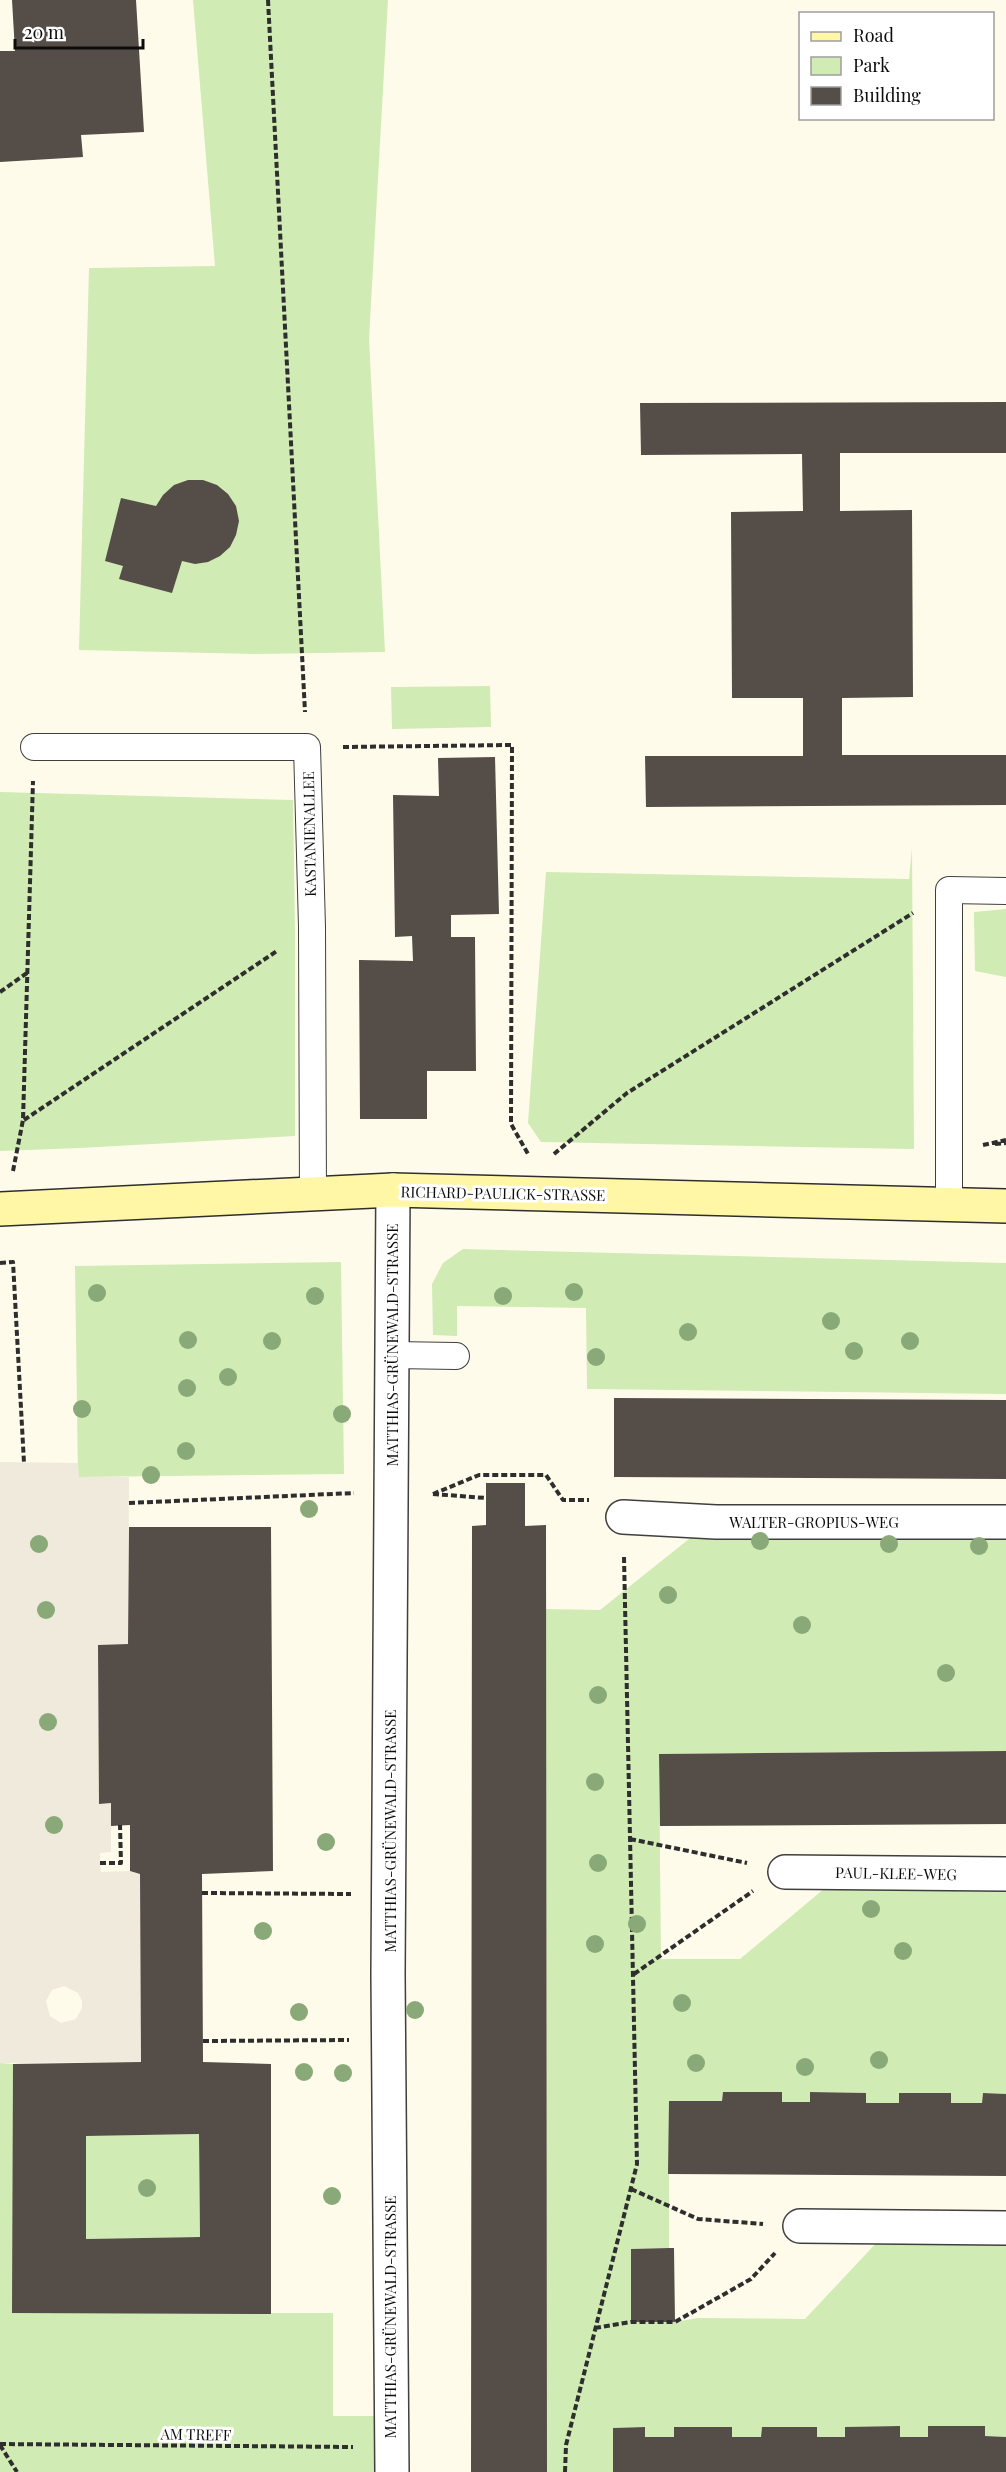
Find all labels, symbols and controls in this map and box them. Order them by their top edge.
scale bar [15,12,142,50]
legend [799,12,994,120]
text: 20 m [24,20,64,44]
text: Road [853,23,894,47]
text: Park [853,53,890,77]
text: Building [853,83,921,107]
street label: KASTANIENALLEE [298,771,320,897]
street label: RICHARD-PAULICK-STRASSE [400,1181,606,1205]
street label: MATTHIAS-GRÜNEWALD-STRASSE [382,1224,402,1466]
street label: WALTER-GROPIUS-WEG [728,1512,899,1532]
street label: MATTHIAS-GRÜNEWALD-STRASSE [380,1710,400,1952]
street label: PAUL-KLEE-WEG [835,1862,958,1884]
street label: MATTHIAS-GRÜNEWALD-STRASSE [380,2196,400,2438]
street label: AM TREFF [159,2423,232,2445]

